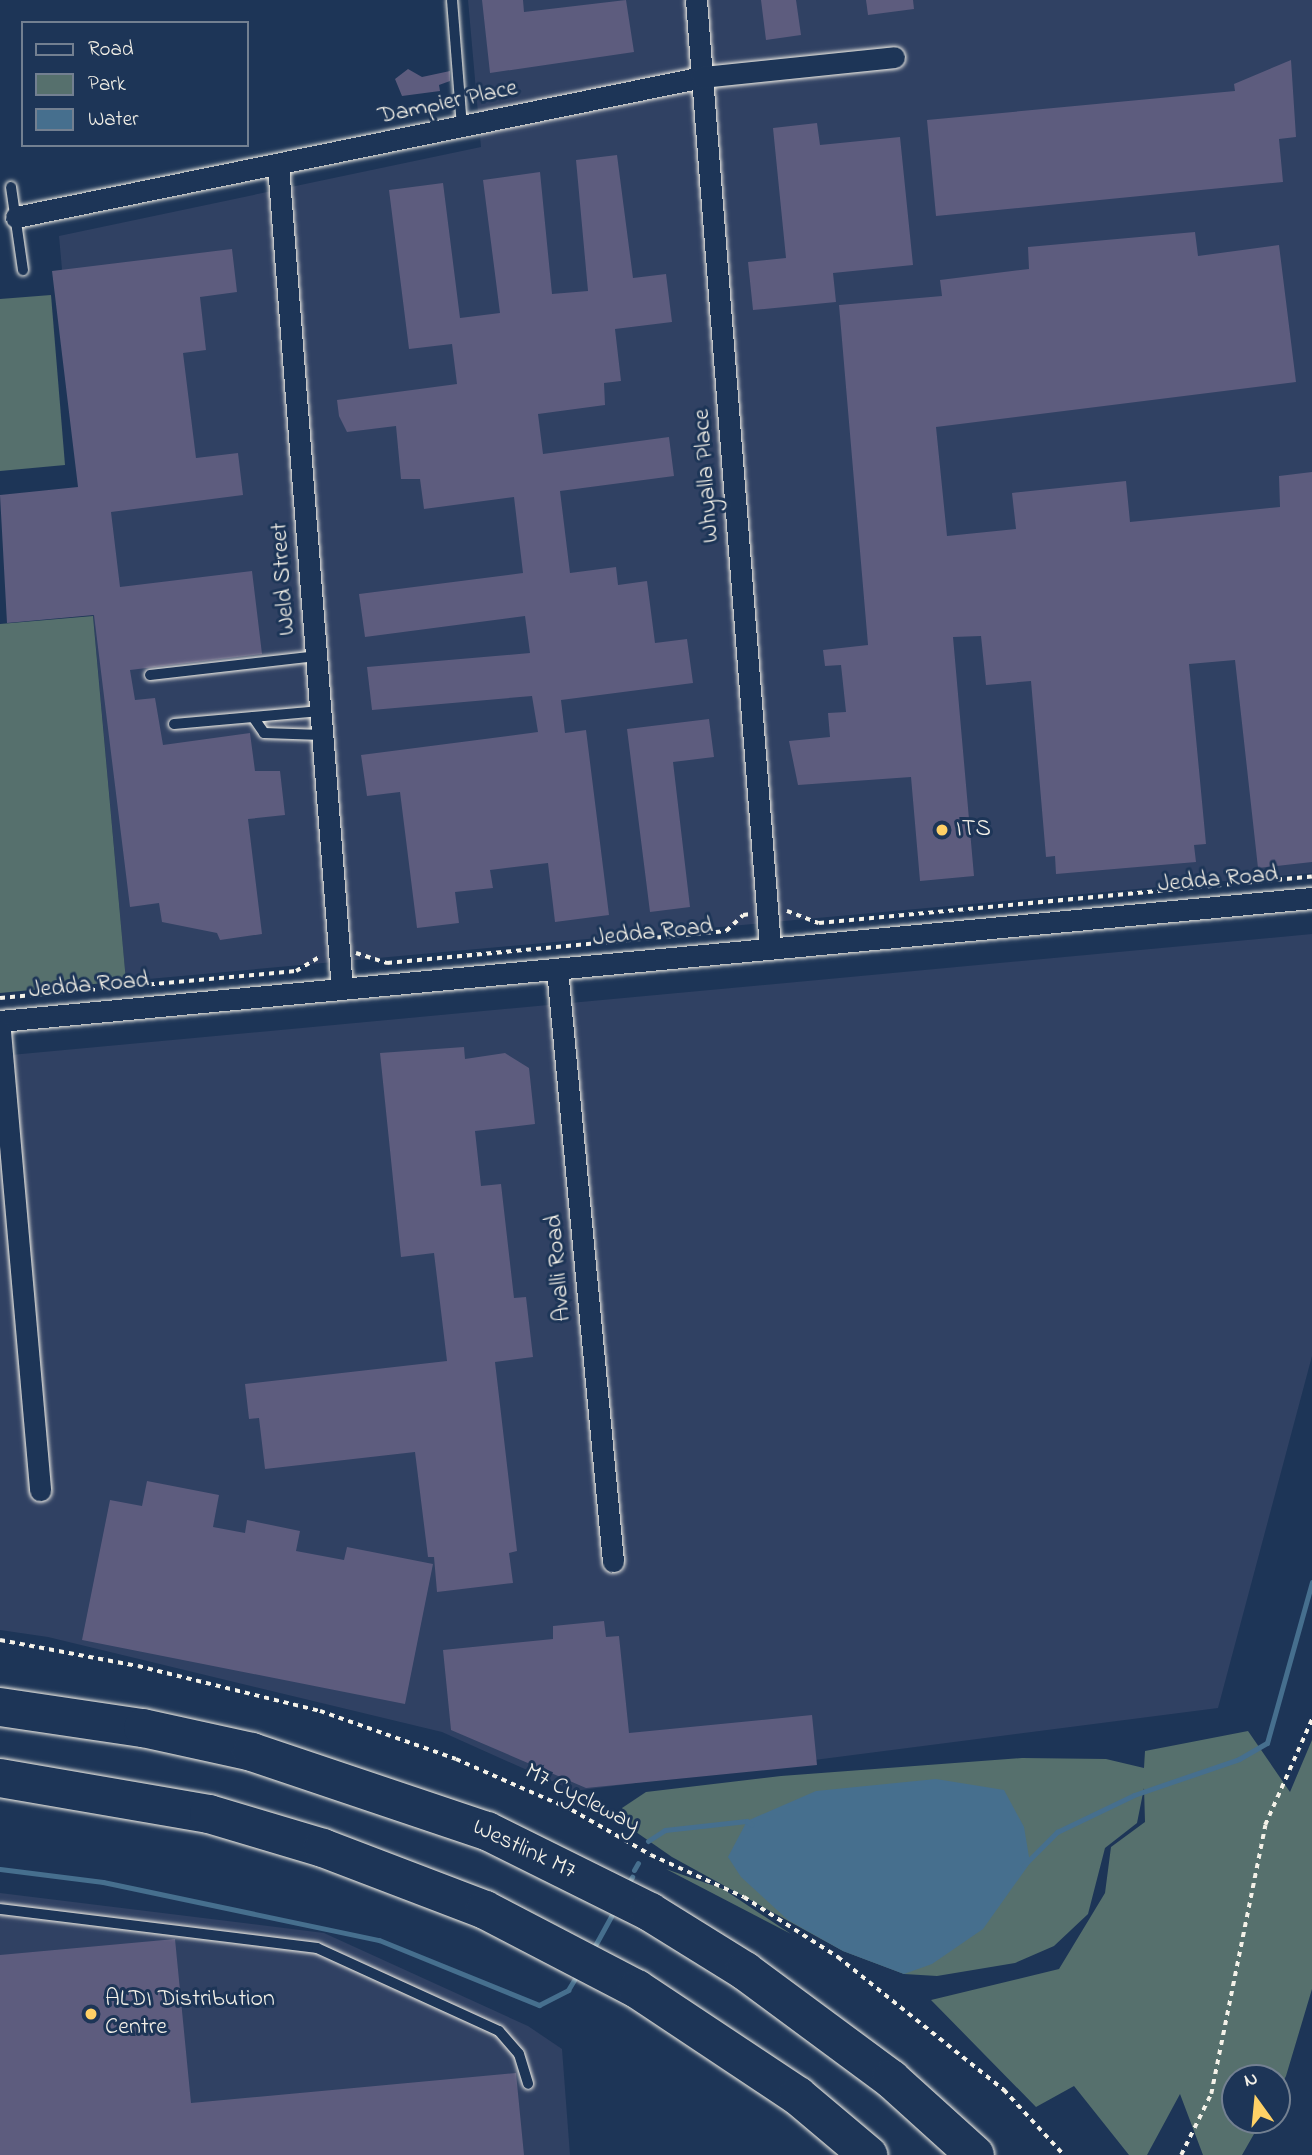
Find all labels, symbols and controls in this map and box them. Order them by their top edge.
legend [21,21,248,147]
text: Road [88,35,134,65]
text: Park [88,70,126,100]
street label: Dampier Place [376,74,520,132]
text: Water [88,105,139,135]
street label: Whyalla Place [688,408,726,544]
street label: Weld Street [266,521,302,637]
place label: ITS [956,816,991,844]
marker: ITS [934,822,950,838]
street label: Jedda Road [1157,860,1279,900]
street label: Jedda Road [592,912,714,954]
street label: Jedda Road [28,966,150,1006]
street label: Avalli Road [540,1213,578,1323]
street label: M7 Cycleway [520,1758,644,1840]
street label: Westlink M7 [468,1814,580,1886]
place label: ALDI Distribution Centre [105,1986,275,2042]
marker: ALDI Distribution Centre [83,2006,99,2022]
north arrow [1221,2064,1291,2134]
text: N [1241,2065,1261,2095]

